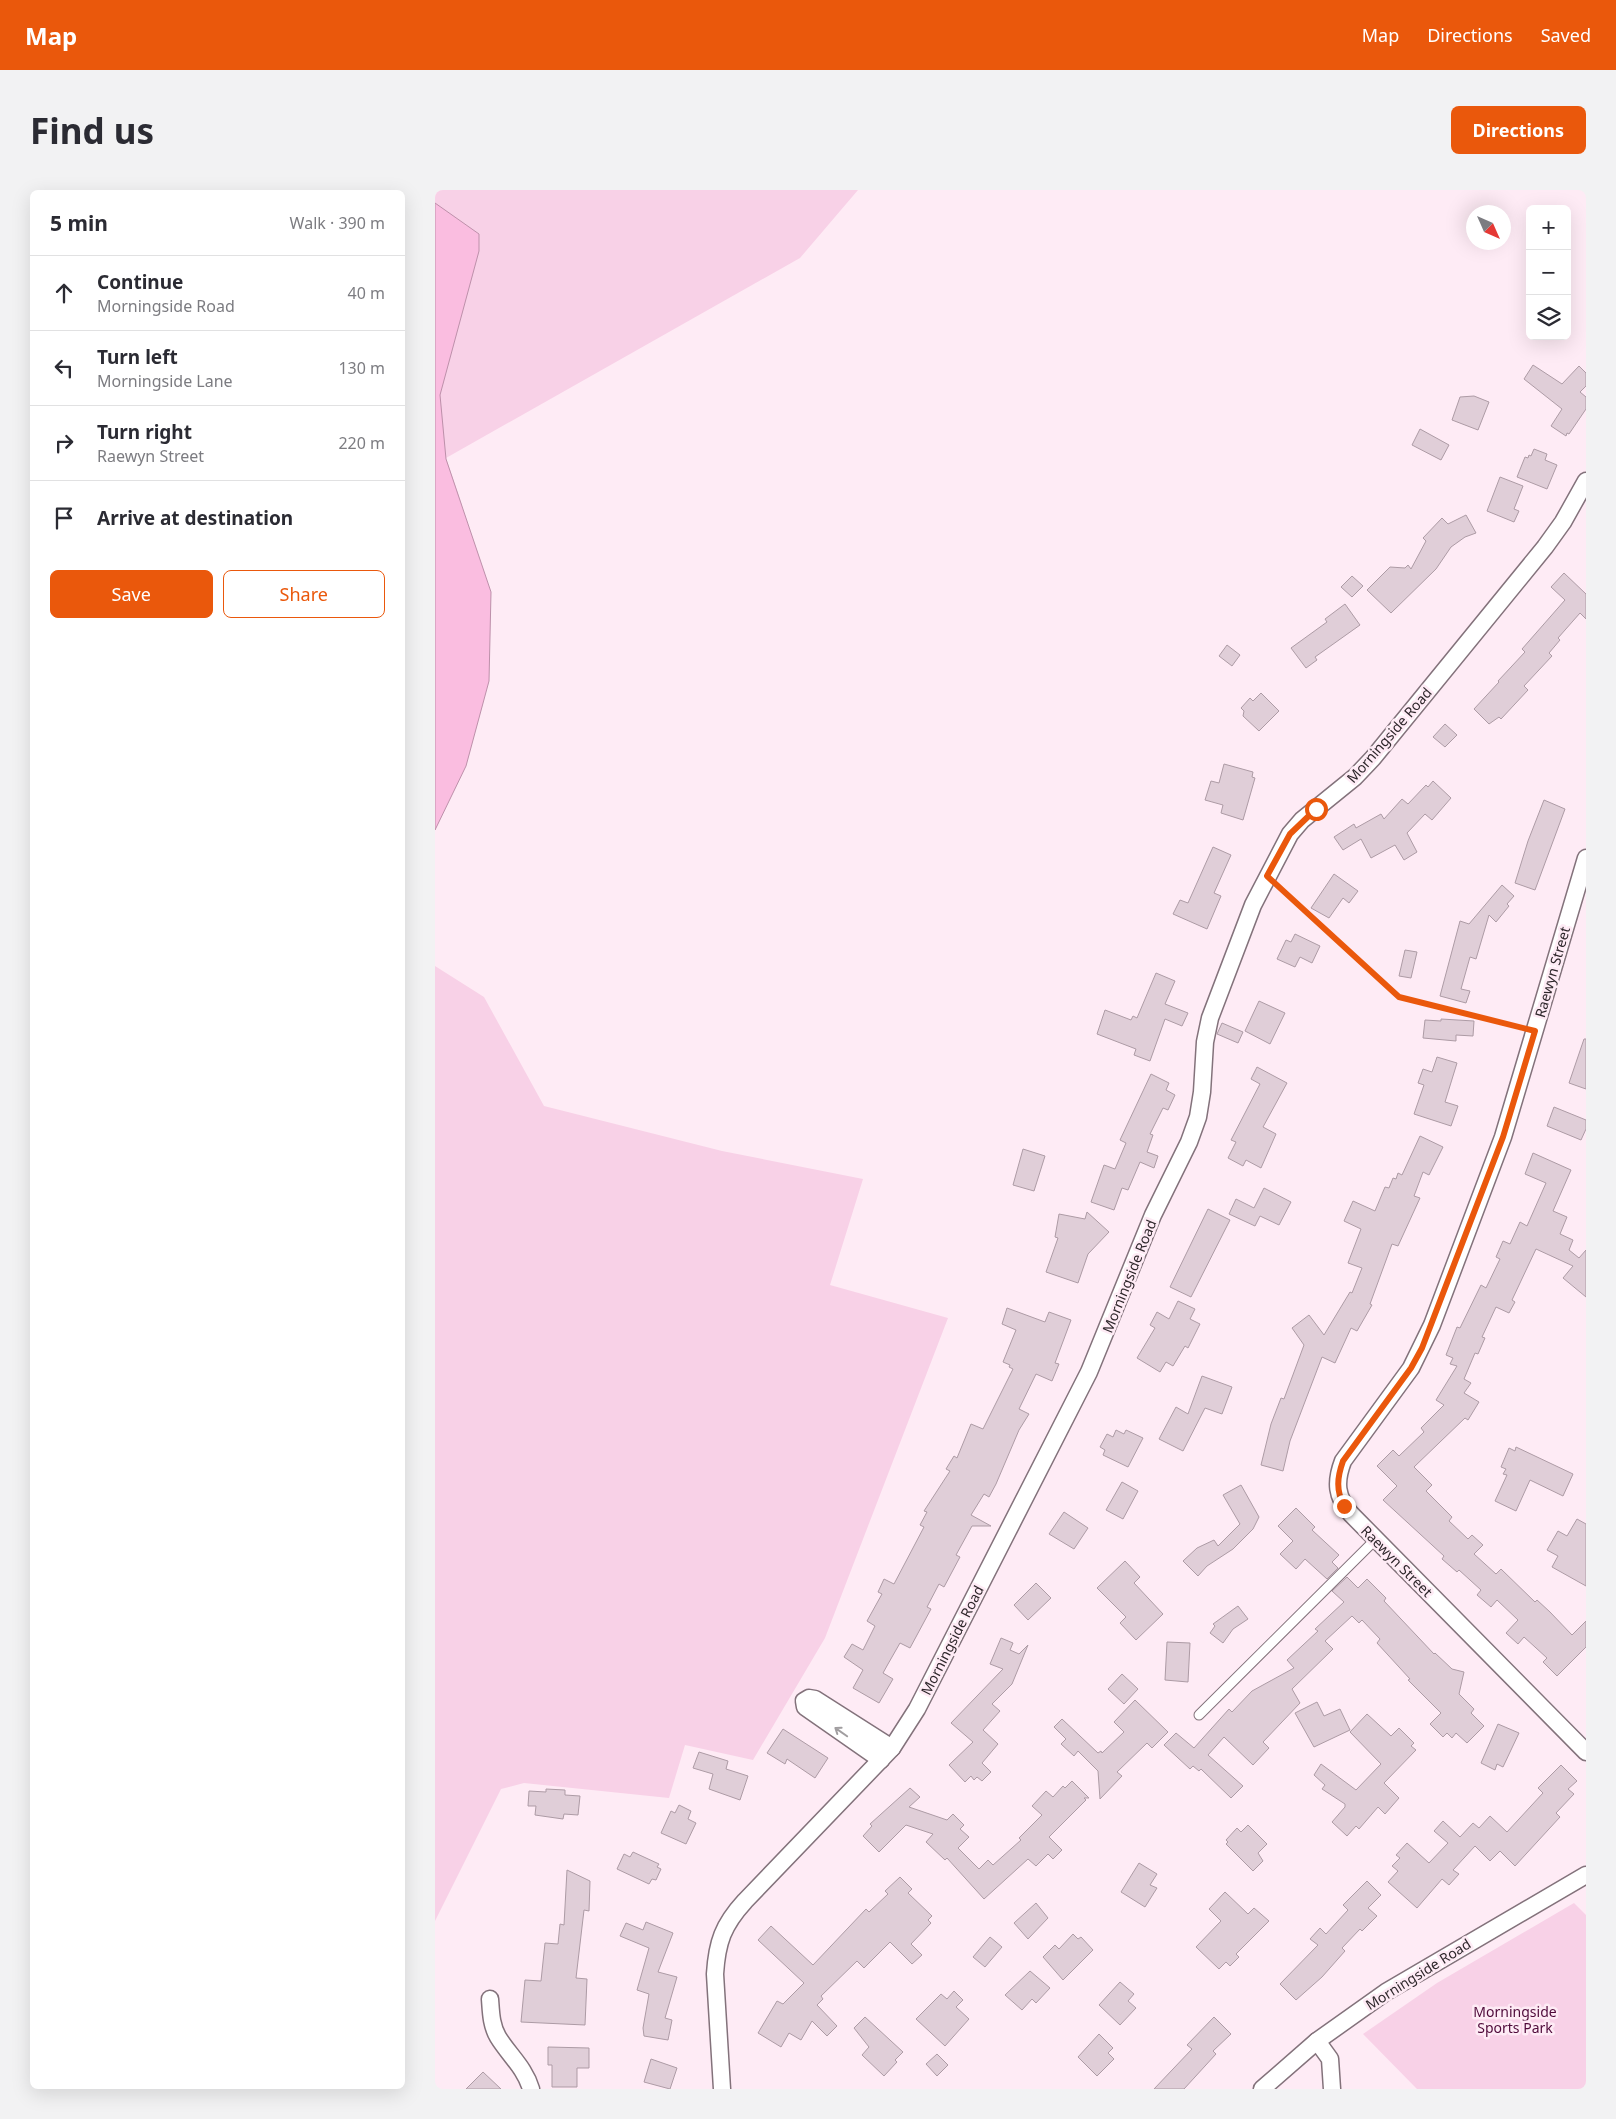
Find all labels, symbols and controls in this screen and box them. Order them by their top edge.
text: Map [25,19,77,52]
text: Map [1362,23,1399,47]
text: Directions [1427,23,1513,47]
text: Saved [1541,23,1591,47]
button: Directions [1451,106,1586,154]
text: Find us [30,107,154,154]
north arrow [1466,205,1511,250]
map controls [1526,205,1571,340]
button: + [1526,205,1571,250]
text: 5 min [50,209,108,237]
text: Walk · 390 m [290,212,385,234]
button: − [1526,250,1571,295]
text: Continue [97,269,183,295]
icon: ahead [50,279,78,307]
text: 40 m [348,282,385,304]
text: Morningside Road [97,295,235,317]
button: layers [1526,295,1571,340]
text: Turn left [97,344,178,370]
icon: left [50,354,78,382]
text: 130 m [338,357,385,379]
text: Morningside Lane [97,370,233,392]
text: Turn right [97,419,192,445]
icon: right [50,429,78,457]
text: 220 m [338,432,385,454]
text: Raewyn Street [97,445,204,467]
icon: arrive [50,504,78,532]
text: Arrive at destination [97,505,293,531]
button: Save [50,570,213,618]
button: Share [223,570,385,618]
street label: Morningside Road [1342,683,1436,787]
route start [1305,798,1328,821]
street label: Raewyn Street [1530,924,1574,1020]
street label: Morningside Road [1098,1217,1160,1335]
route end [1333,1495,1356,1518]
street label: Raewyn Street [1357,1521,1437,1601]
street label: Morningside Road [916,1582,988,1698]
one-way arrow [834,1727,848,1737]
street label: Morningside Road [1362,1934,1474,2014]
park label: Morningside Sports Park [1473,2002,1557,2037]

